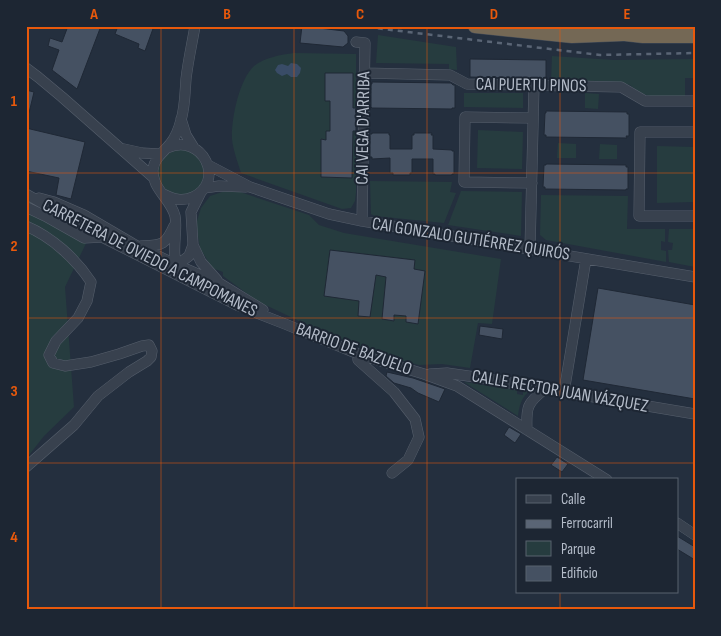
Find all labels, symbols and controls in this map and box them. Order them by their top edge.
text: A [89,5,98,24]
text: B [223,5,231,24]
text: C [356,5,364,24]
text: D [490,5,498,24]
text: E [624,5,631,24]
street label: CAI VEGA D'ARRIBA [352,71,374,185]
street label: CAI PUERTU PINOS [475,74,587,96]
text: 1 [11,92,18,111]
street label: CARRETERA DE OVIEDO A CAMPOMANES [39,195,261,322]
street label: CAI GONZALO GUTIÉRREZ QUIRÓS [371,213,572,265]
text: 2 [10,237,18,256]
street label: BARRIO DE BAZUELO [293,318,415,380]
street label: CALLE RECTOR JUAN VÁZQUEZ [470,365,650,417]
text: 3 [10,382,18,401]
legend [516,478,678,594]
text: Calle [561,490,585,509]
text: Ferrocarril [561,514,613,533]
text: 4 [10,528,18,547]
text: Parque [561,540,596,559]
text: Edificio [561,564,598,583]

